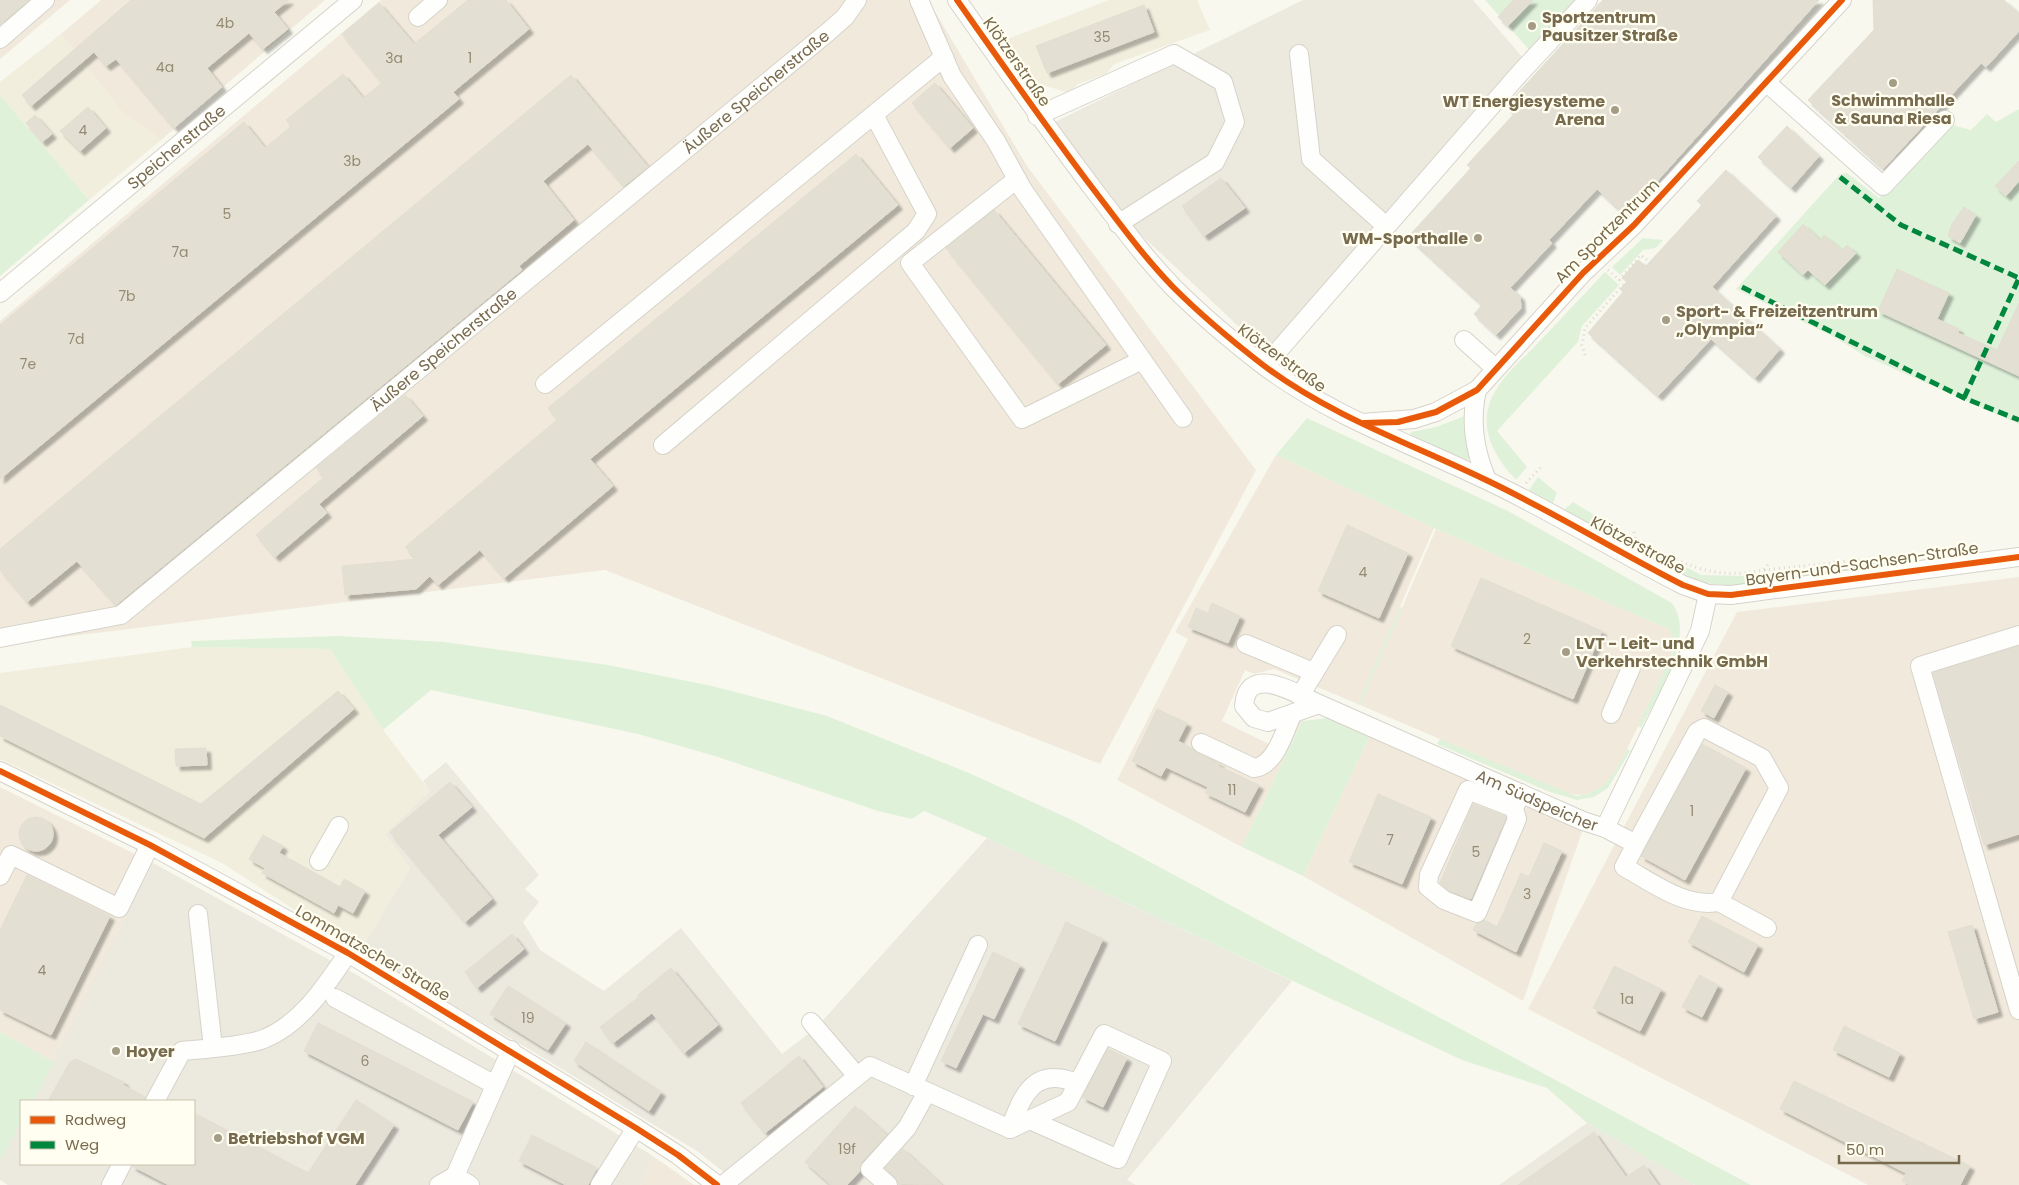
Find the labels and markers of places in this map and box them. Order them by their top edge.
place label: Sportzentrum Pausitzer Straße [1542,6,1678,47]
marker: Sportzentrum Pausitzer Straße [1526,20,1538,32]
marker: Schwimmhalle & Sauna Riesa [1887,77,1899,89]
place label: Schwimmhalle & Sauna Riesa [1831,89,1955,130]
place label: WT Energiesysteme Arena [1443,90,1605,131]
marker: WT Energiesysteme Arena [1609,104,1621,116]
place label: WM-Sporthalle [1342,227,1468,250]
marker: WM-Sporthalle [1472,232,1484,244]
place label: Sport- & Freizeitzentrum „Olympia“ [1676,300,1878,341]
marker: Sport- & Freizeitzentrum „Olympia“ [1660,314,1672,326]
place label: LVT - Leit- und Verkehrstechnik GmbH [1576,632,1768,673]
marker: LVT - Leit- und Verkehrstechnik GmbH [1560,646,1572,658]
place label: Hoyer [126,1040,175,1063]
marker: Hoyer [110,1045,122,1057]
place label: Betriebshof VGM [228,1127,365,1150]
marker: Betriebshof VGM [212,1132,224,1144]

